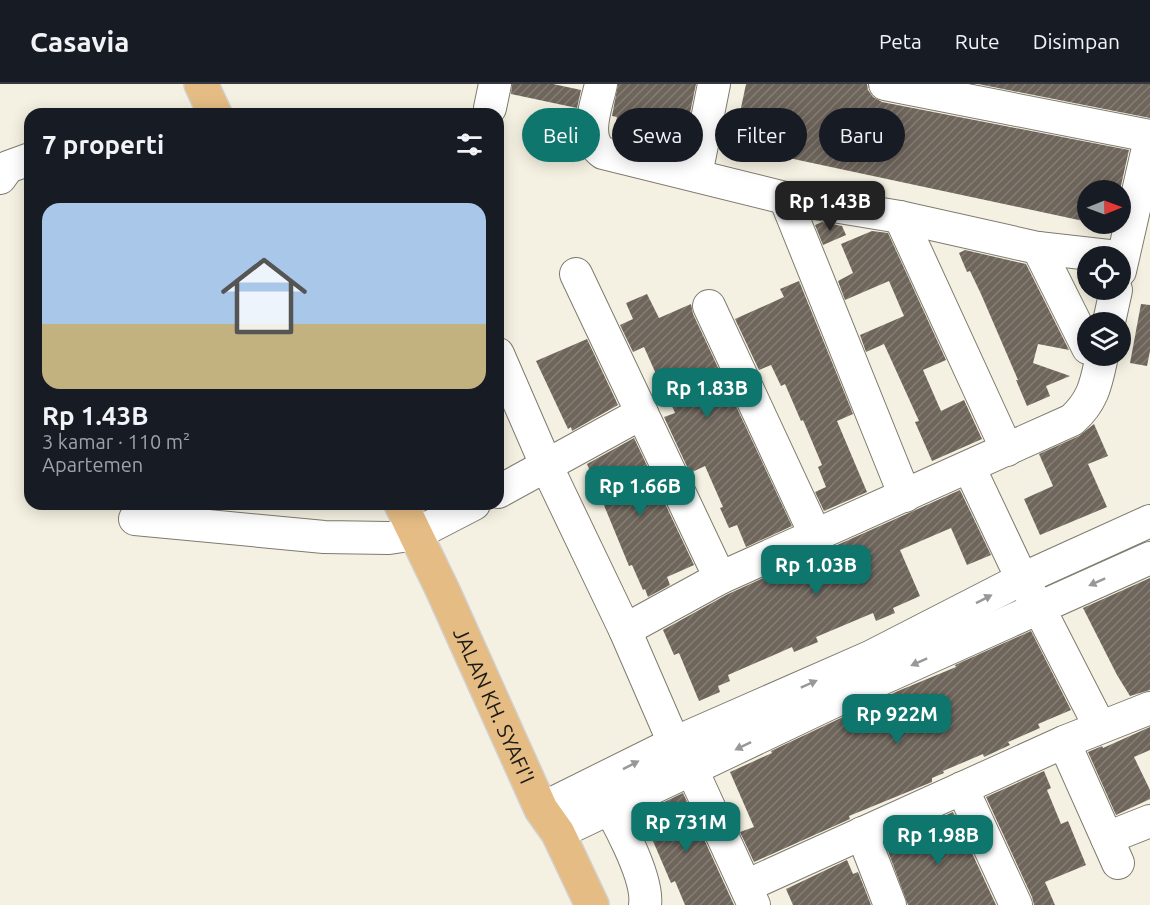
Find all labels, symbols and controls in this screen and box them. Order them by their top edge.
text: Casavia [30,26,129,57]
text: Peta [879,29,922,53]
text: Rute [955,29,1000,53]
text: Disimpan [1033,29,1120,53]
chip: Beli [522,108,600,162]
chip: Sewa [612,108,703,162]
chip: Filter [715,108,807,162]
chip: Baru [819,108,905,162]
icon: filters [453,128,486,161]
text: 7 properti [42,130,164,159]
north arrow [1077,180,1131,234]
map controls [1077,180,1131,366]
pin: Rp 1.43B [768,181,892,232]
text: Rp 1.43B [789,189,871,212]
icon: home [210,242,318,350]
button: locate [1077,246,1131,300]
button: layers [1077,312,1131,366]
pin: Rp 1.83B [645,368,769,419]
text: Rp 1.83B [666,376,748,399]
text: Rp 1.43B [42,401,148,430]
text: 3 kamar · 110 m² [42,430,190,453]
text: Apartemen [42,453,143,476]
pin: Rp 1.66B [578,466,702,517]
text: Rp 1.66B [599,474,681,497]
pin: Rp 1.03B [754,545,878,596]
text: Rp 1.03B [775,553,857,576]
one-way arrow [1088,578,1105,587]
one-way arrow [975,594,993,604]
street label: JALAN KH. SYAFI'I [449,624,540,787]
one-way arrow [910,658,927,667]
one-way arrow [800,679,818,688]
pin: Rp 922M [842,694,952,745]
text: Rp 922M [856,702,938,725]
one-way arrow [734,741,751,750]
one-way arrow [623,760,640,770]
pin: Rp 731M [631,802,741,853]
text: Rp 731M [645,810,727,833]
pin: Rp 1.98B [876,815,1000,866]
text: Rp 1.98B [897,823,979,846]

